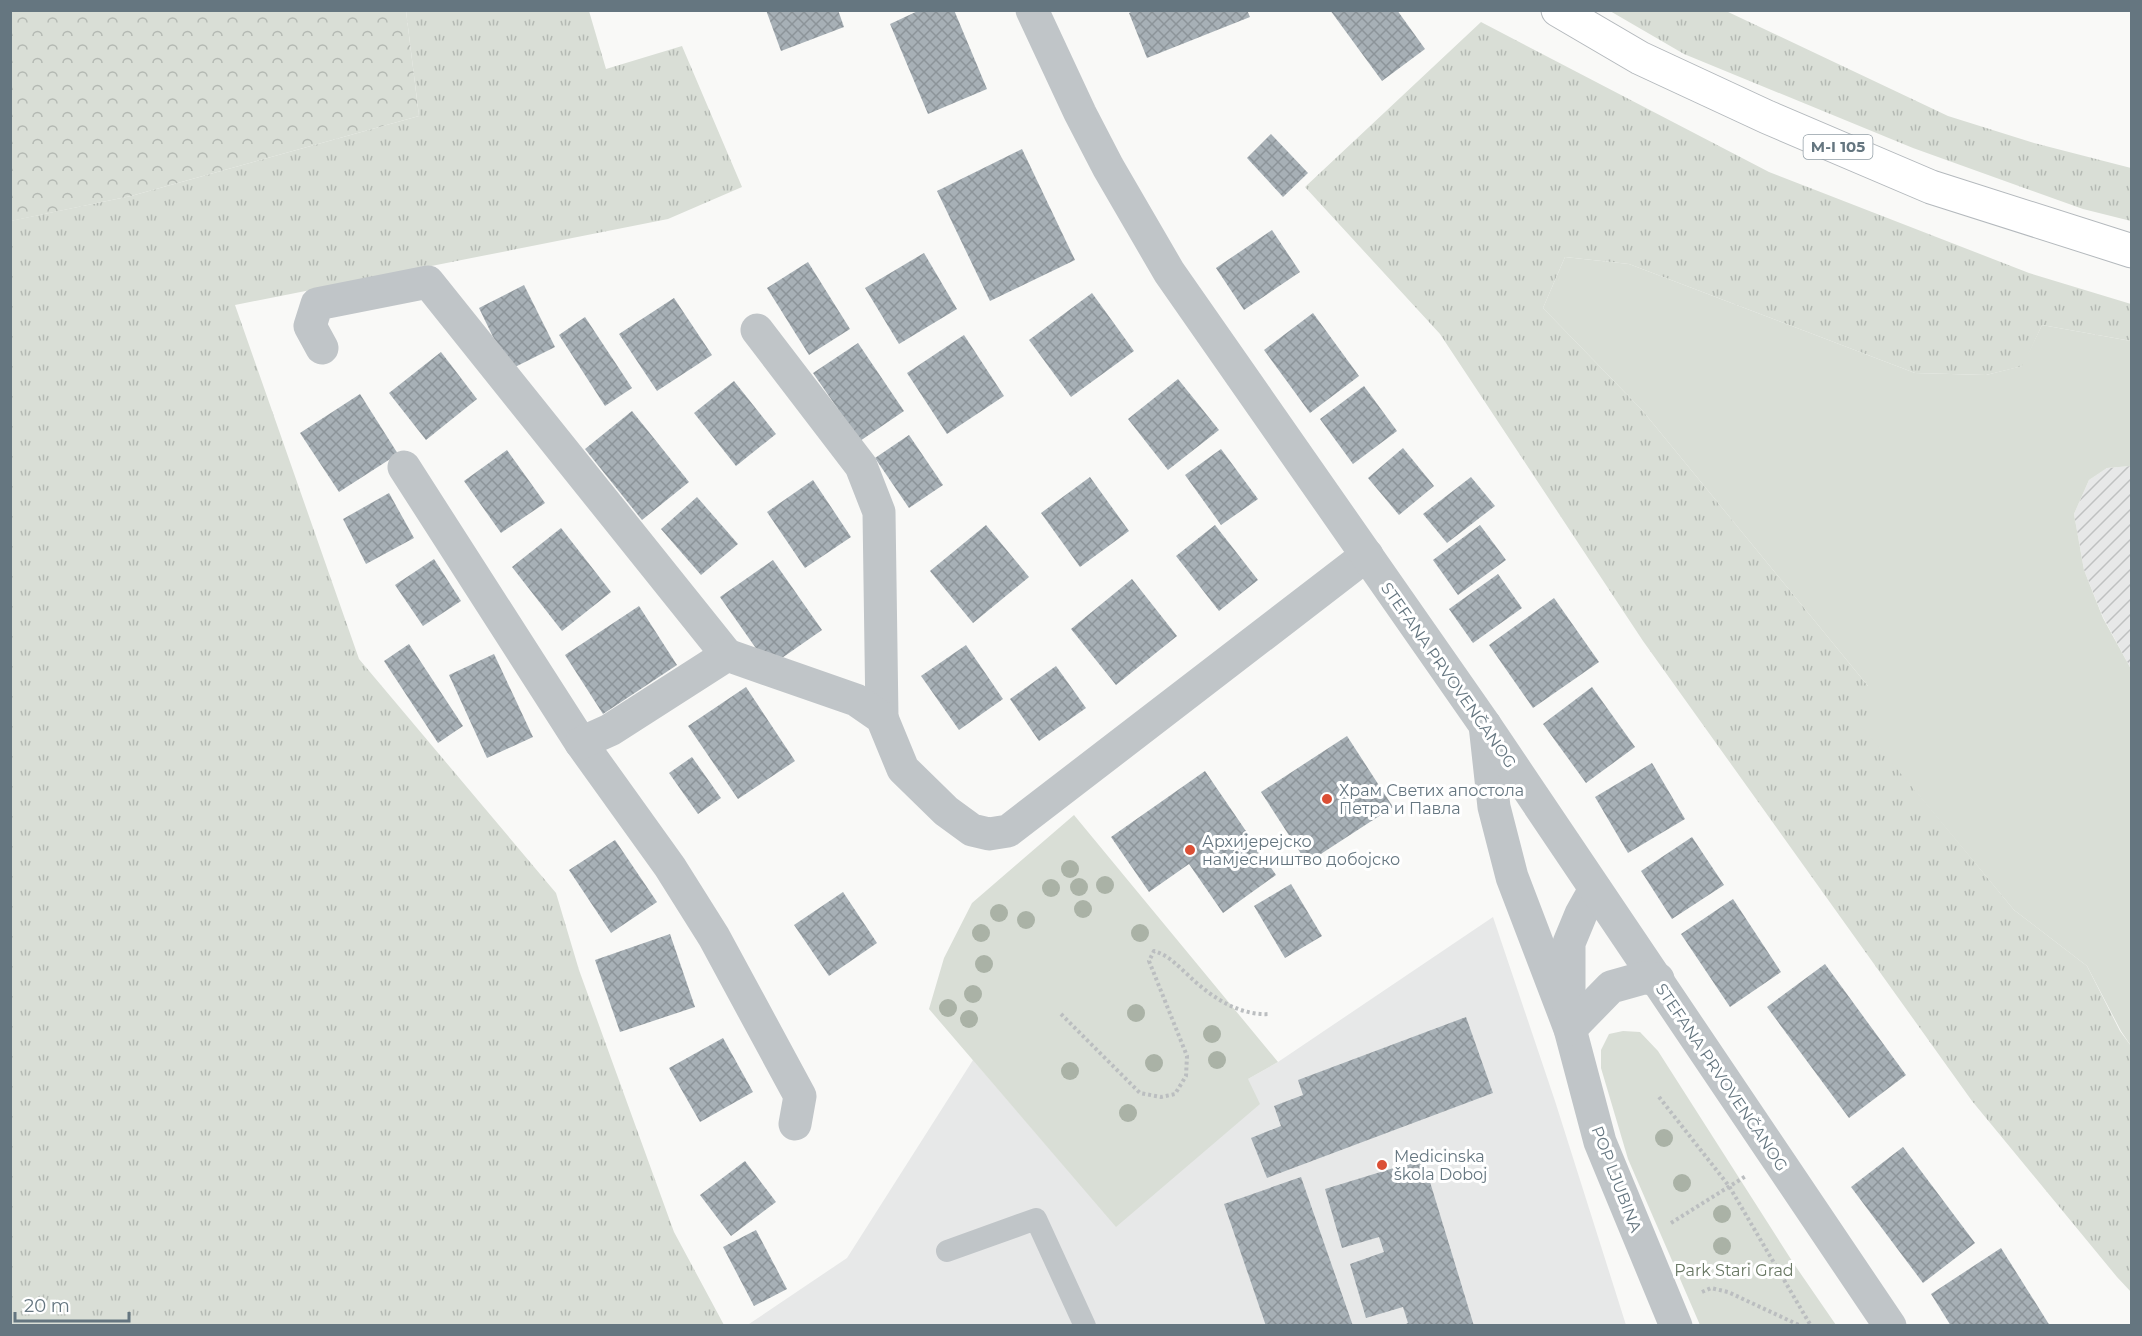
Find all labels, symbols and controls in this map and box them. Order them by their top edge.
road number: M-I 105 [1804,135,1872,159]
street label: STEFANA PRVOVENČANOG [1377,579,1520,772]
place label: Храм Светих апостола Петра и Павла [1339,781,1524,818]
marker: Храм Светих апостола Петра и Павла [1320,792,1334,806]
place label: Архијерејско намјесништво добојско [1202,832,1400,869]
marker: Архијерејско намјесништво добојско [1183,843,1197,857]
street label: STEFANA PRVOVENČANOG [1652,980,1792,1175]
street label: POP LJUBINA [1588,1123,1646,1235]
place label: Medicinska škola Doboj [1394,1147,1487,1184]
marker: Medicinska škola Doboj [1375,1158,1389,1172]
park label: Park Stari Grad [1674,1261,1794,1280]
scale bar [15,1285,129,1323]
text: 20 m [24,1295,70,1317]

